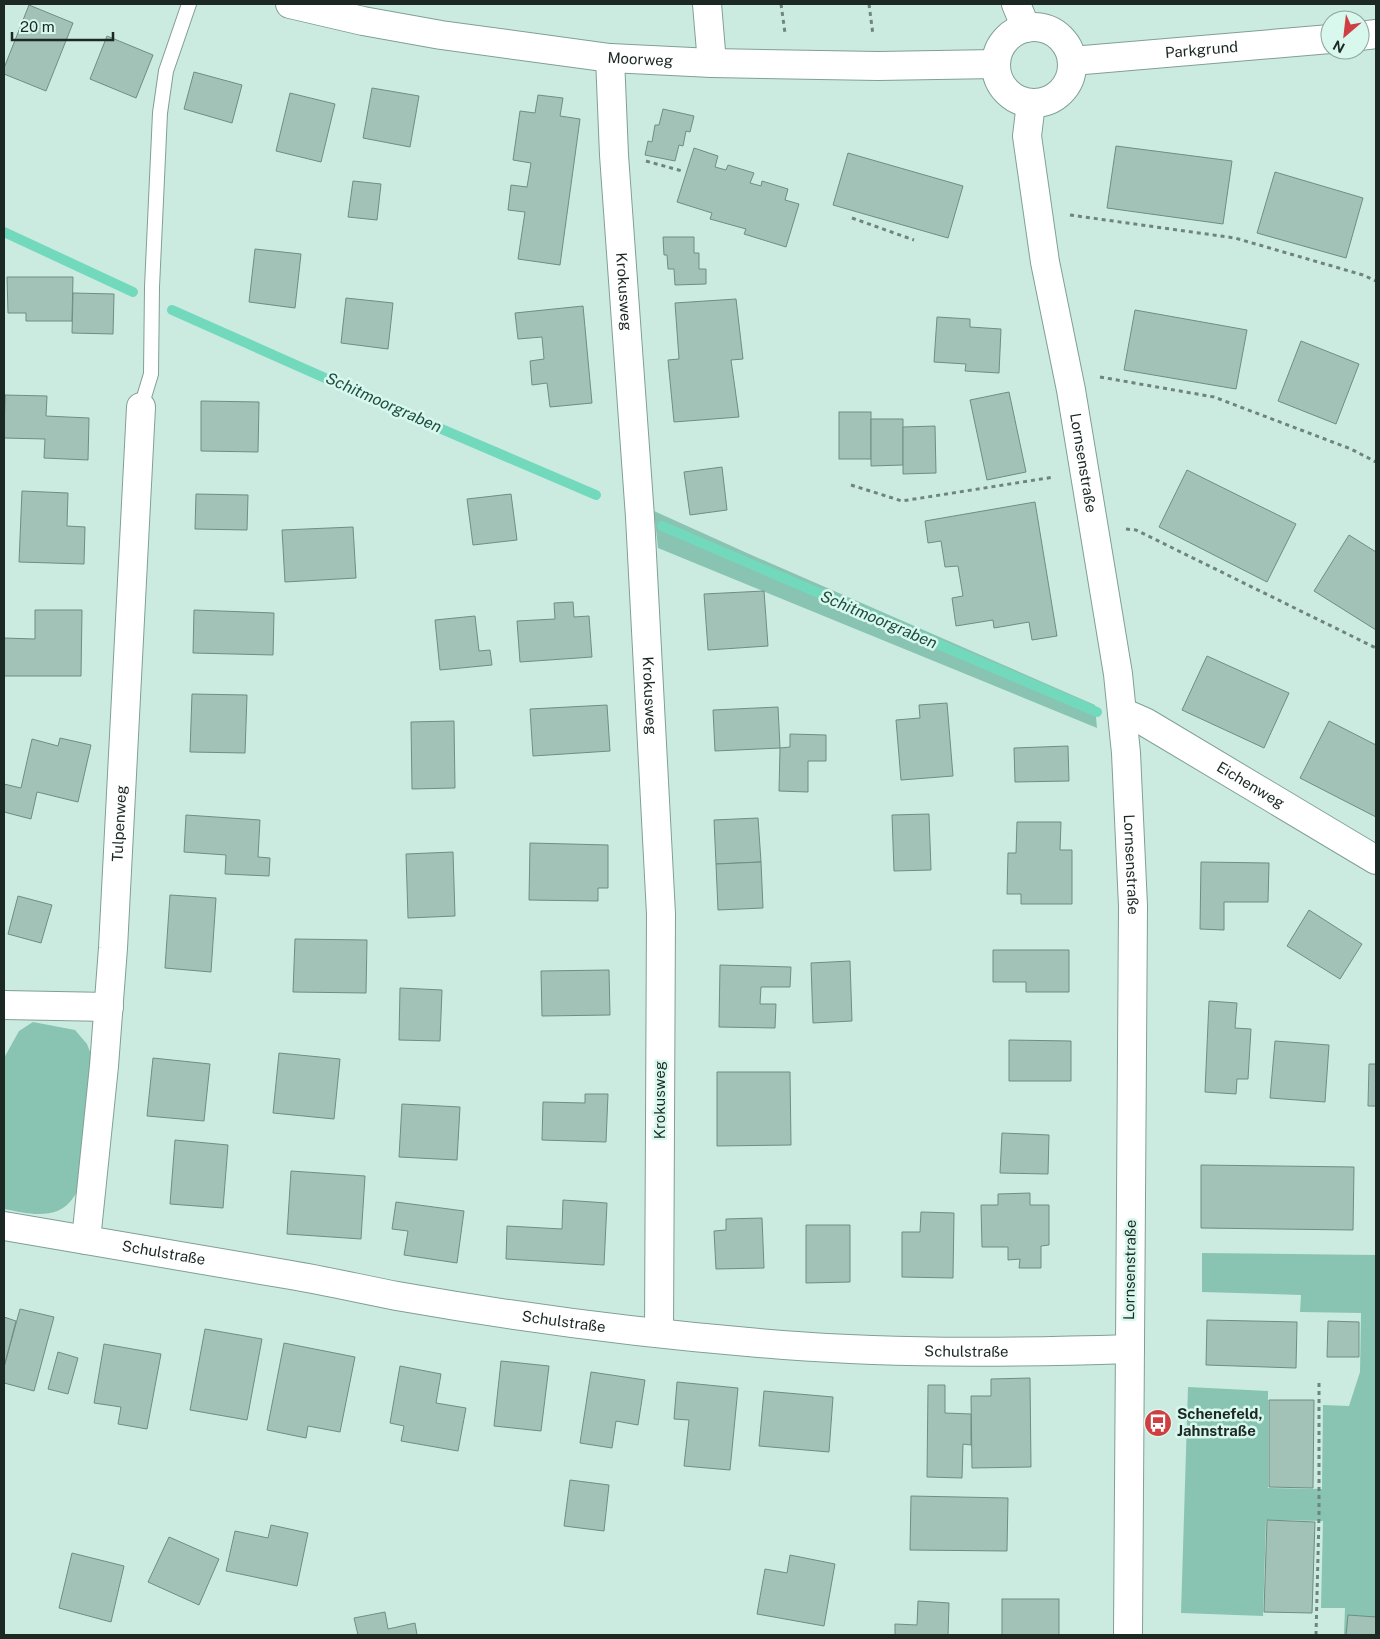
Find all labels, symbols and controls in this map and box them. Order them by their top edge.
scale bar [12,10,114,42]
north arrow [1320,10,1370,60]
text: 20 m [20,18,55,35]
text: N [1330,37,1347,56]
street label: Parkgrund [1164,38,1239,61]
street label: Moorweg [607,49,673,69]
street label: Krokusweg [613,252,636,331]
water label: Schitmoorgraben [323,368,445,437]
street label: Lornsenstraße [1067,412,1100,514]
water label: Schitmoorgraben [818,586,940,653]
street label: Krokusweg [639,656,661,735]
street label: Eichenweg [1214,758,1288,811]
street label: Tulpenweg [108,785,129,862]
street label: Lornsenstraße [1121,814,1142,915]
street label: Krokusweg [651,1061,668,1139]
street label: Lornsenstraße [1120,1220,1139,1320]
street label: Schulstraße [121,1237,207,1268]
street label: Schulstraße [521,1307,607,1335]
street label: Schulstraße [924,1342,1009,1360]
place label: Schenefeld, Jahnstraße [1177,1405,1263,1439]
bus stop icon: Schenefeld, Jahnstraße [1143,1408,1173,1438]

